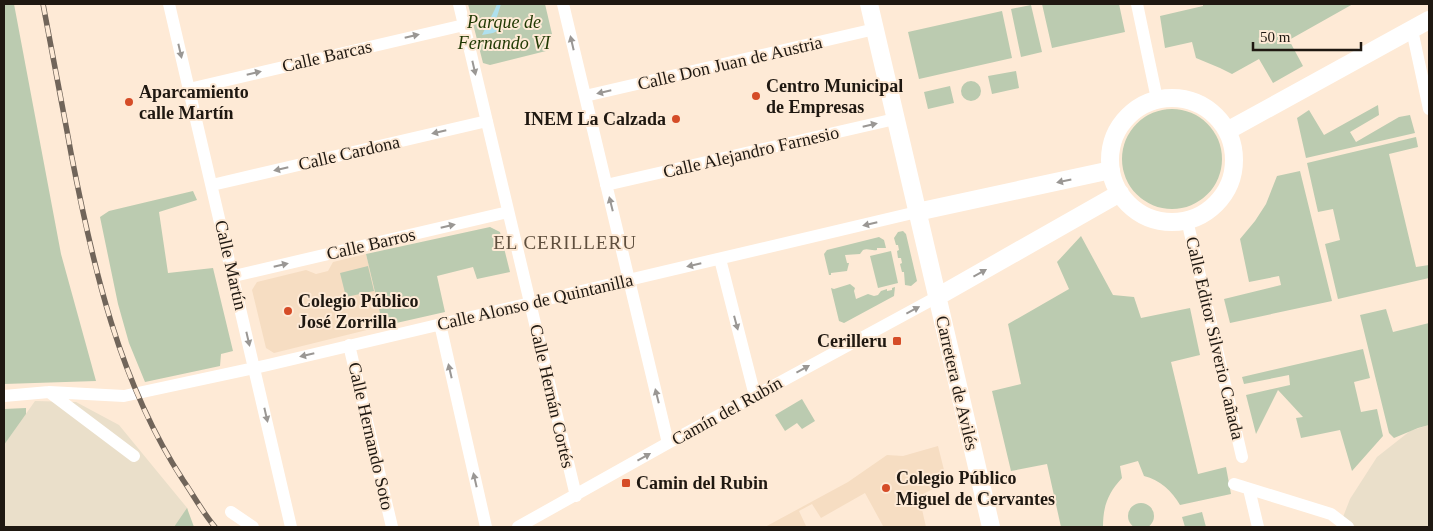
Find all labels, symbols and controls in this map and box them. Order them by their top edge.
park label: Parque de Fernando VI [457,12,551,53]
scale bar [1253,20,1360,52]
text: 50 m [1260,29,1291,45]
one-way arrow [404,32,419,40]
street label: Calle Don Juan de Austria [636,32,824,94]
one-way arrow [568,35,576,50]
street label: Calle Barcas [280,36,374,76]
one-way arrow [176,44,184,59]
one-way arrow [470,61,478,76]
one-way arrow [246,69,261,77]
place label: Centro Municipal de Empresas [766,76,903,117]
place label: Aparcamiento calle Martín [139,82,249,123]
one-way arrow [596,88,611,96]
marker: Centro Municipal de Empresas [750,90,762,102]
marker: Aparcamiento calle Martín [123,96,135,108]
place label: INEM La Calzada [524,109,666,129]
marker: INEM La Calzada [670,113,682,125]
one-way arrow [862,121,877,129]
street label: Calle Alejandro Farnesio [661,122,841,182]
one-way arrow [432,128,447,136]
street label: Calle Cardona [296,132,402,174]
one-way arrow [274,165,289,173]
one-way arrow [1056,177,1071,185]
one-way arrow [607,196,615,211]
street label: Calle Martín [211,218,251,312]
one-way arrow [862,220,877,228]
one-way arrow [440,222,455,230]
street label: Calle Barros [325,224,417,264]
district label: EL CERILLERU [493,232,637,253]
street label: Calle Editor Silverio Cañada [1182,235,1248,441]
one-way arrow [274,261,289,269]
one-way arrow [686,261,702,269]
one-way arrow [972,269,987,277]
street label: Calle Alonso de Quintanilla [435,270,635,334]
place label: Colegio Público José Zorrilla [298,291,419,332]
marker: Colegio Público José Zorrilla [282,305,294,317]
one-way arrow [906,306,921,314]
street label: Carretera de Avilés [932,314,982,452]
one-way arrow [733,315,741,330]
street label: Calle Hernán Cortés [526,322,578,470]
one-way arrow [244,331,252,346]
place label: Cerilleru [817,331,887,351]
marker: Cerilleru [891,335,903,347]
one-way arrow [299,351,314,359]
street label: Calle Hernando Soto [344,360,398,512]
one-way arrow [446,363,454,378]
one-way arrow [796,365,811,373]
street label: Camín del Rubín [668,372,786,450]
one-way arrow [653,388,661,403]
one-way arrow [262,407,270,422]
one-way arrow [637,452,651,461]
place label: Colegio Público Miguel de Cervantes [896,468,1055,509]
one-way arrow [471,472,479,487]
place label: Camin del Rubin [636,473,768,493]
marker: Camin del Rubin [620,477,632,489]
marker: Colegio Público Miguel de Cervantes [880,482,892,494]

